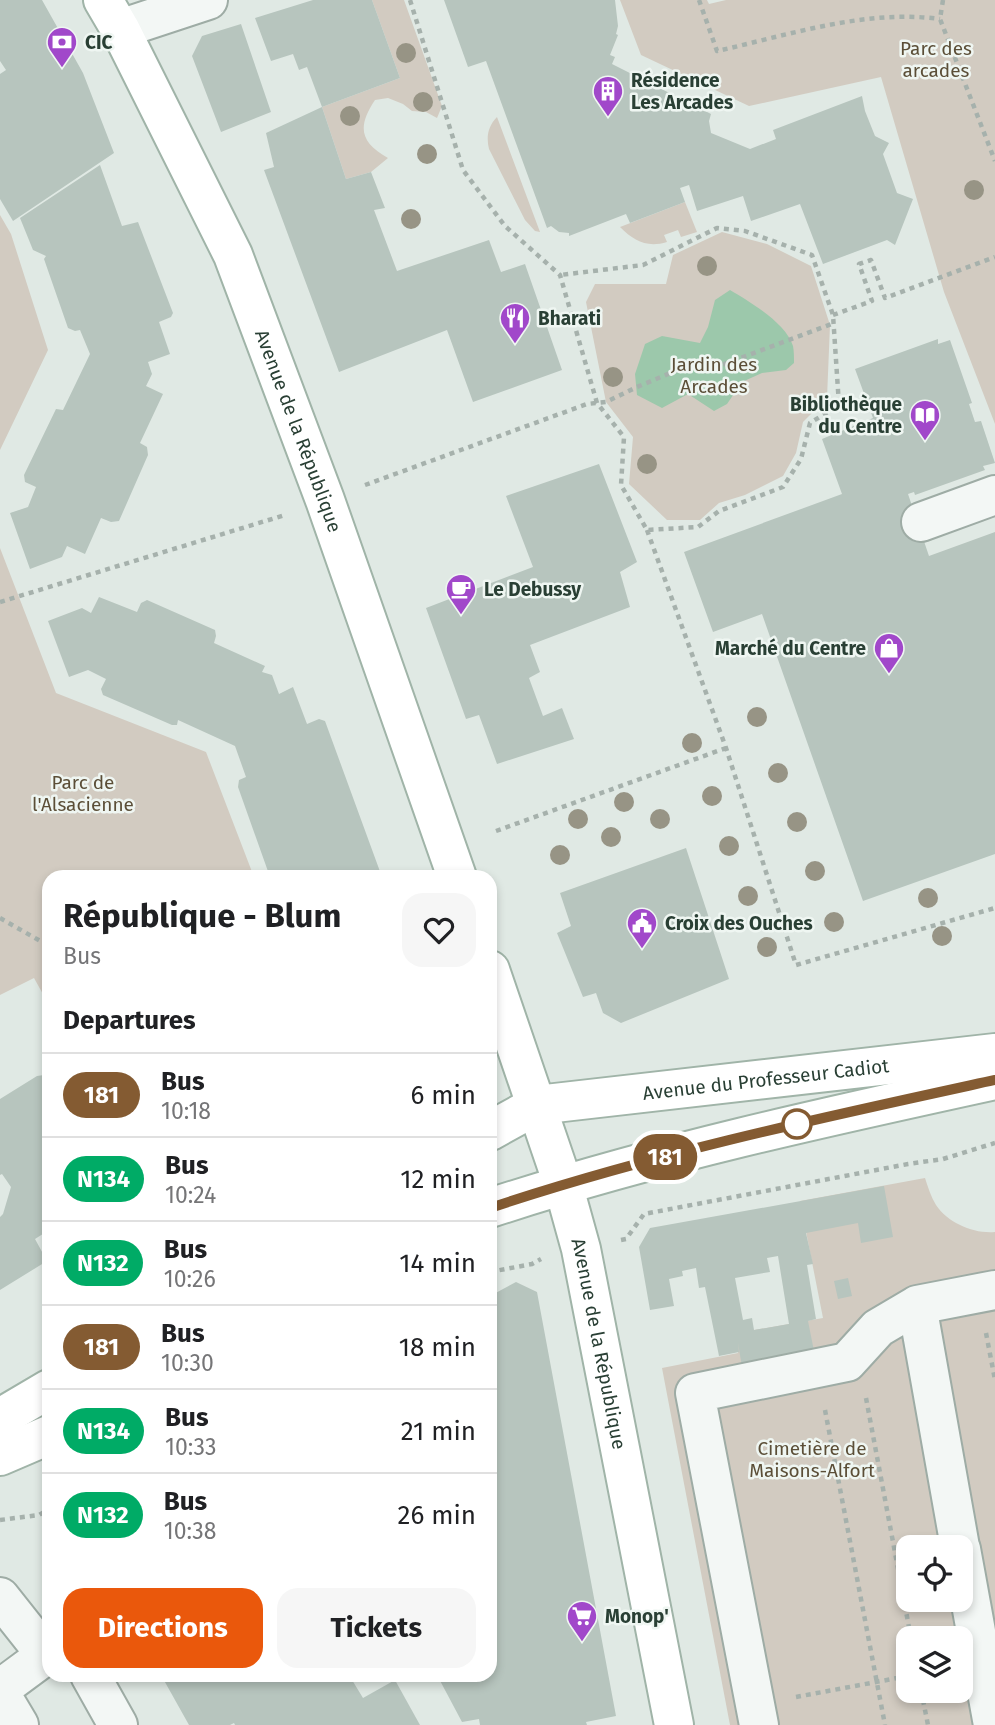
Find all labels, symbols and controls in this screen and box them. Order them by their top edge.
bank icon: CIC [45,25,79,69]
place label: CIC [85,31,112,54]
park label: Parc des arcades [900,37,972,82]
place label: Résidence Les Arcades [631,69,733,114]
building icon: Résidence Les Arcades [591,74,625,118]
restaurant icon: Bharati [498,301,532,345]
place label: Bharati [538,307,601,330]
street label: Avenue de la République [250,326,347,535]
park label: Jardin des Arcades [671,353,757,398]
place label: Bibliothèque du Centre [790,393,902,438]
library icon: Bibliothèque du Centre [908,398,942,442]
cafe icon: Le Debussy [444,572,478,616]
place label: Le Debussy [484,578,581,601]
shop icon: Marché du Centre [872,631,906,675]
place label: Marché du Centre [715,637,866,660]
park label: Parc de l'Alsacienne [32,771,134,816]
button: heart [402,893,476,967]
text: République - Blum [63,896,341,936]
public building icon: Croix des Ouches [625,906,659,950]
place label: Croix des Ouches [665,912,813,935]
text: Bus [63,942,101,970]
text: Departures [63,1005,196,1036]
street label: Avenue du Professeur Cadiot [642,1054,890,1104]
text: Bus [161,1066,204,1097]
text: 6 min [410,1080,476,1111]
text: 181 [84,1081,119,1109]
text: 10:18 [161,1097,211,1125]
unlabelled marker [782,1109,812,1139]
line badge: 181 [625,1134,705,1180]
text: 181 [647,1143,683,1171]
text: Bus [165,1150,209,1181]
text: 12 min [400,1164,476,1195]
text: N134 [77,1165,130,1193]
text: 10:24 [165,1181,216,1209]
text: Bus [164,1234,207,1265]
street label: Avenue de la République [567,1235,631,1451]
text: 14 min [399,1248,476,1279]
text: N132 [77,1249,129,1277]
text: 10:26 [164,1265,216,1293]
text: Bus [161,1318,204,1349]
text: 18 min [399,1332,476,1363]
text: 181 [84,1333,119,1361]
text: 10:30 [161,1349,214,1377]
text: Bus [165,1402,209,1433]
text: 21 min [401,1416,476,1447]
text: N134 [77,1417,130,1445]
text: 10:33 [165,1433,217,1461]
park label: Cimetière de Maisons-Alfort [749,1437,875,1482]
text: Bus [164,1486,207,1517]
text: 26 min [398,1500,476,1531]
text: N132 [77,1501,129,1529]
text: 10:38 [164,1517,216,1545]
map controls [896,1535,973,1703]
button: locate [896,1535,973,1612]
button: Directions [63,1588,263,1668]
button: Tickets [277,1588,476,1668]
supermarket icon: Monop' [565,1599,599,1643]
place label: Monop' [605,1605,669,1628]
button: layers [896,1626,973,1703]

